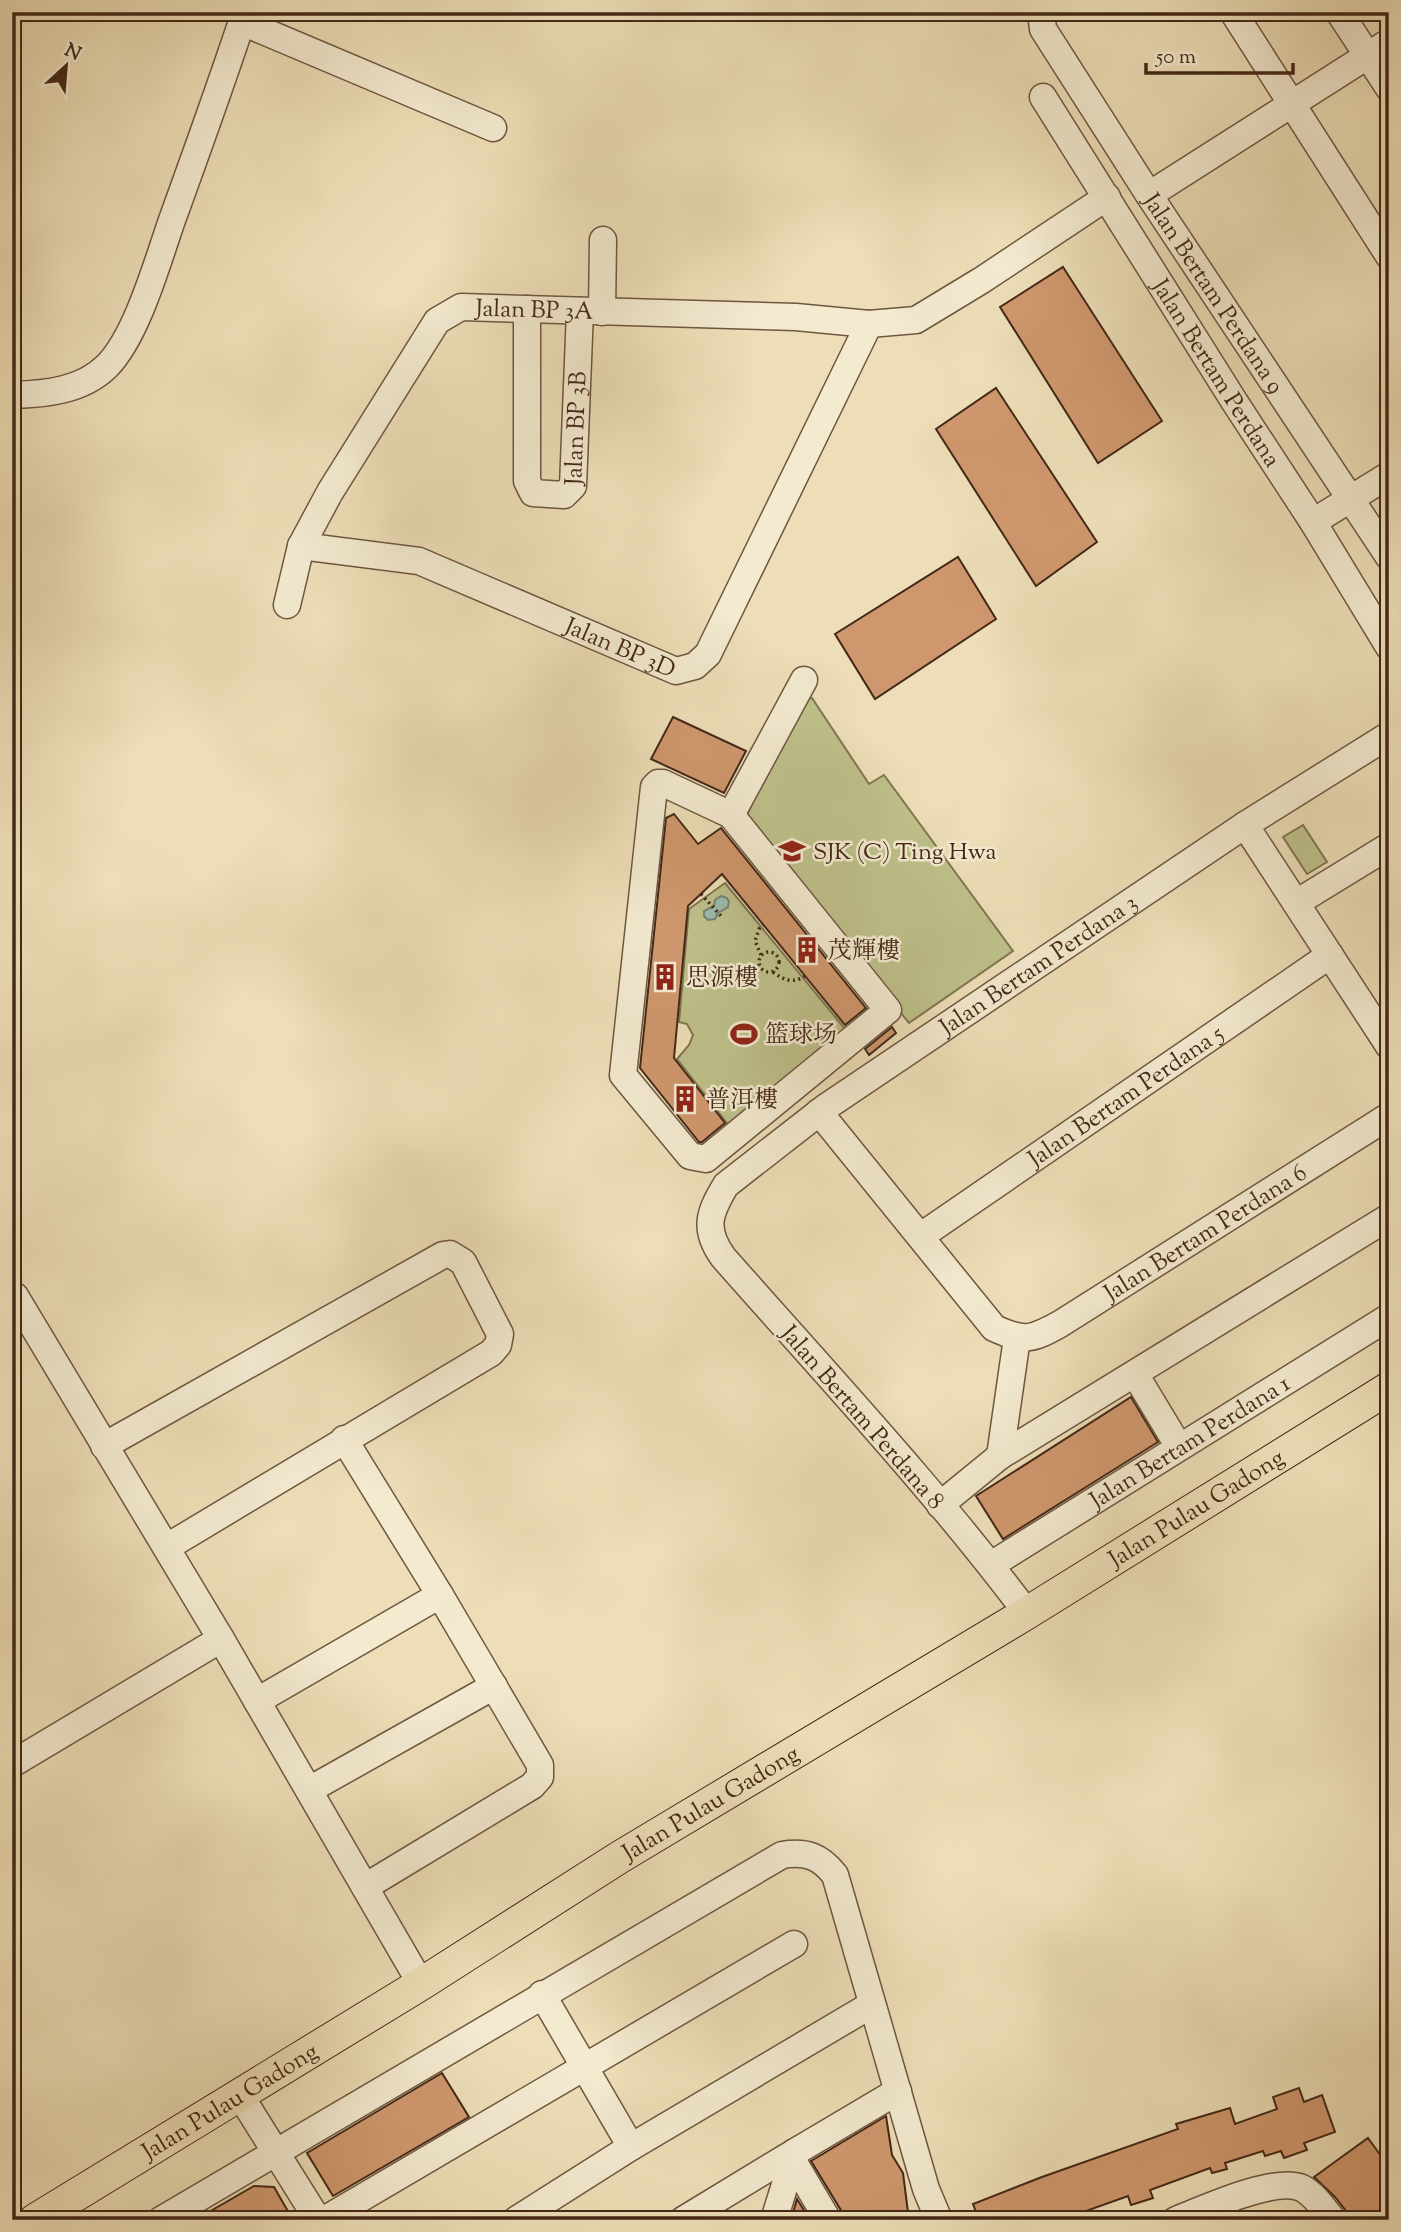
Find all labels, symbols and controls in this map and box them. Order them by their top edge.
north arrow [32,32,102,102]
scale bar [1146,32,1292,76]
text: N [60,38,85,68]
text: 50 m [1155,43,1196,73]
street label: Jalan Bertam Perdana 9 [1138,189,1292,399]
street label: Jalan Bertam Perdana [1147,271,1287,471]
street label: Jalan BP 3A [473,292,595,330]
street label: Jalan BP 3B [558,371,597,488]
street label: Jalan BP 3D [557,609,680,688]
school or university icon: SJK (C) Ting Hwa [777,836,807,866]
place label: SJK (C) Ting Hwa [813,836,997,870]
street label: Jalan Bertam Perdana 3 [932,887,1145,1046]
building icon: 茂輝樓 [792,935,822,965]
place label: 茂輝樓 [828,935,900,969]
building icon: 思源樓 [650,962,680,992]
place label: 思源樓 [686,962,758,996]
street label: Jalan Bertam Perdana 5 [1020,1018,1231,1178]
sports icon: 篮球场 [729,1019,759,1049]
place label: 篮球场 [765,1019,837,1053]
building icon: 普洱樓 [670,1084,700,1114]
place label: 普洱樓 [706,1084,778,1118]
street label: Jalan Bertam Perdana 6 [1096,1157,1314,1312]
street label: Jalan Bertam Perdana 8 [770,1317,951,1518]
street label: Jalan Bertam Perdana 1 [1082,1368,1298,1519]
street label: Jalan Pulau Gadong [1101,1442,1292,1578]
street label: Jalan Pulau Gadong [615,1738,807,1872]
street label: Jalan Pulau Gadong [134,2036,325,2171]

